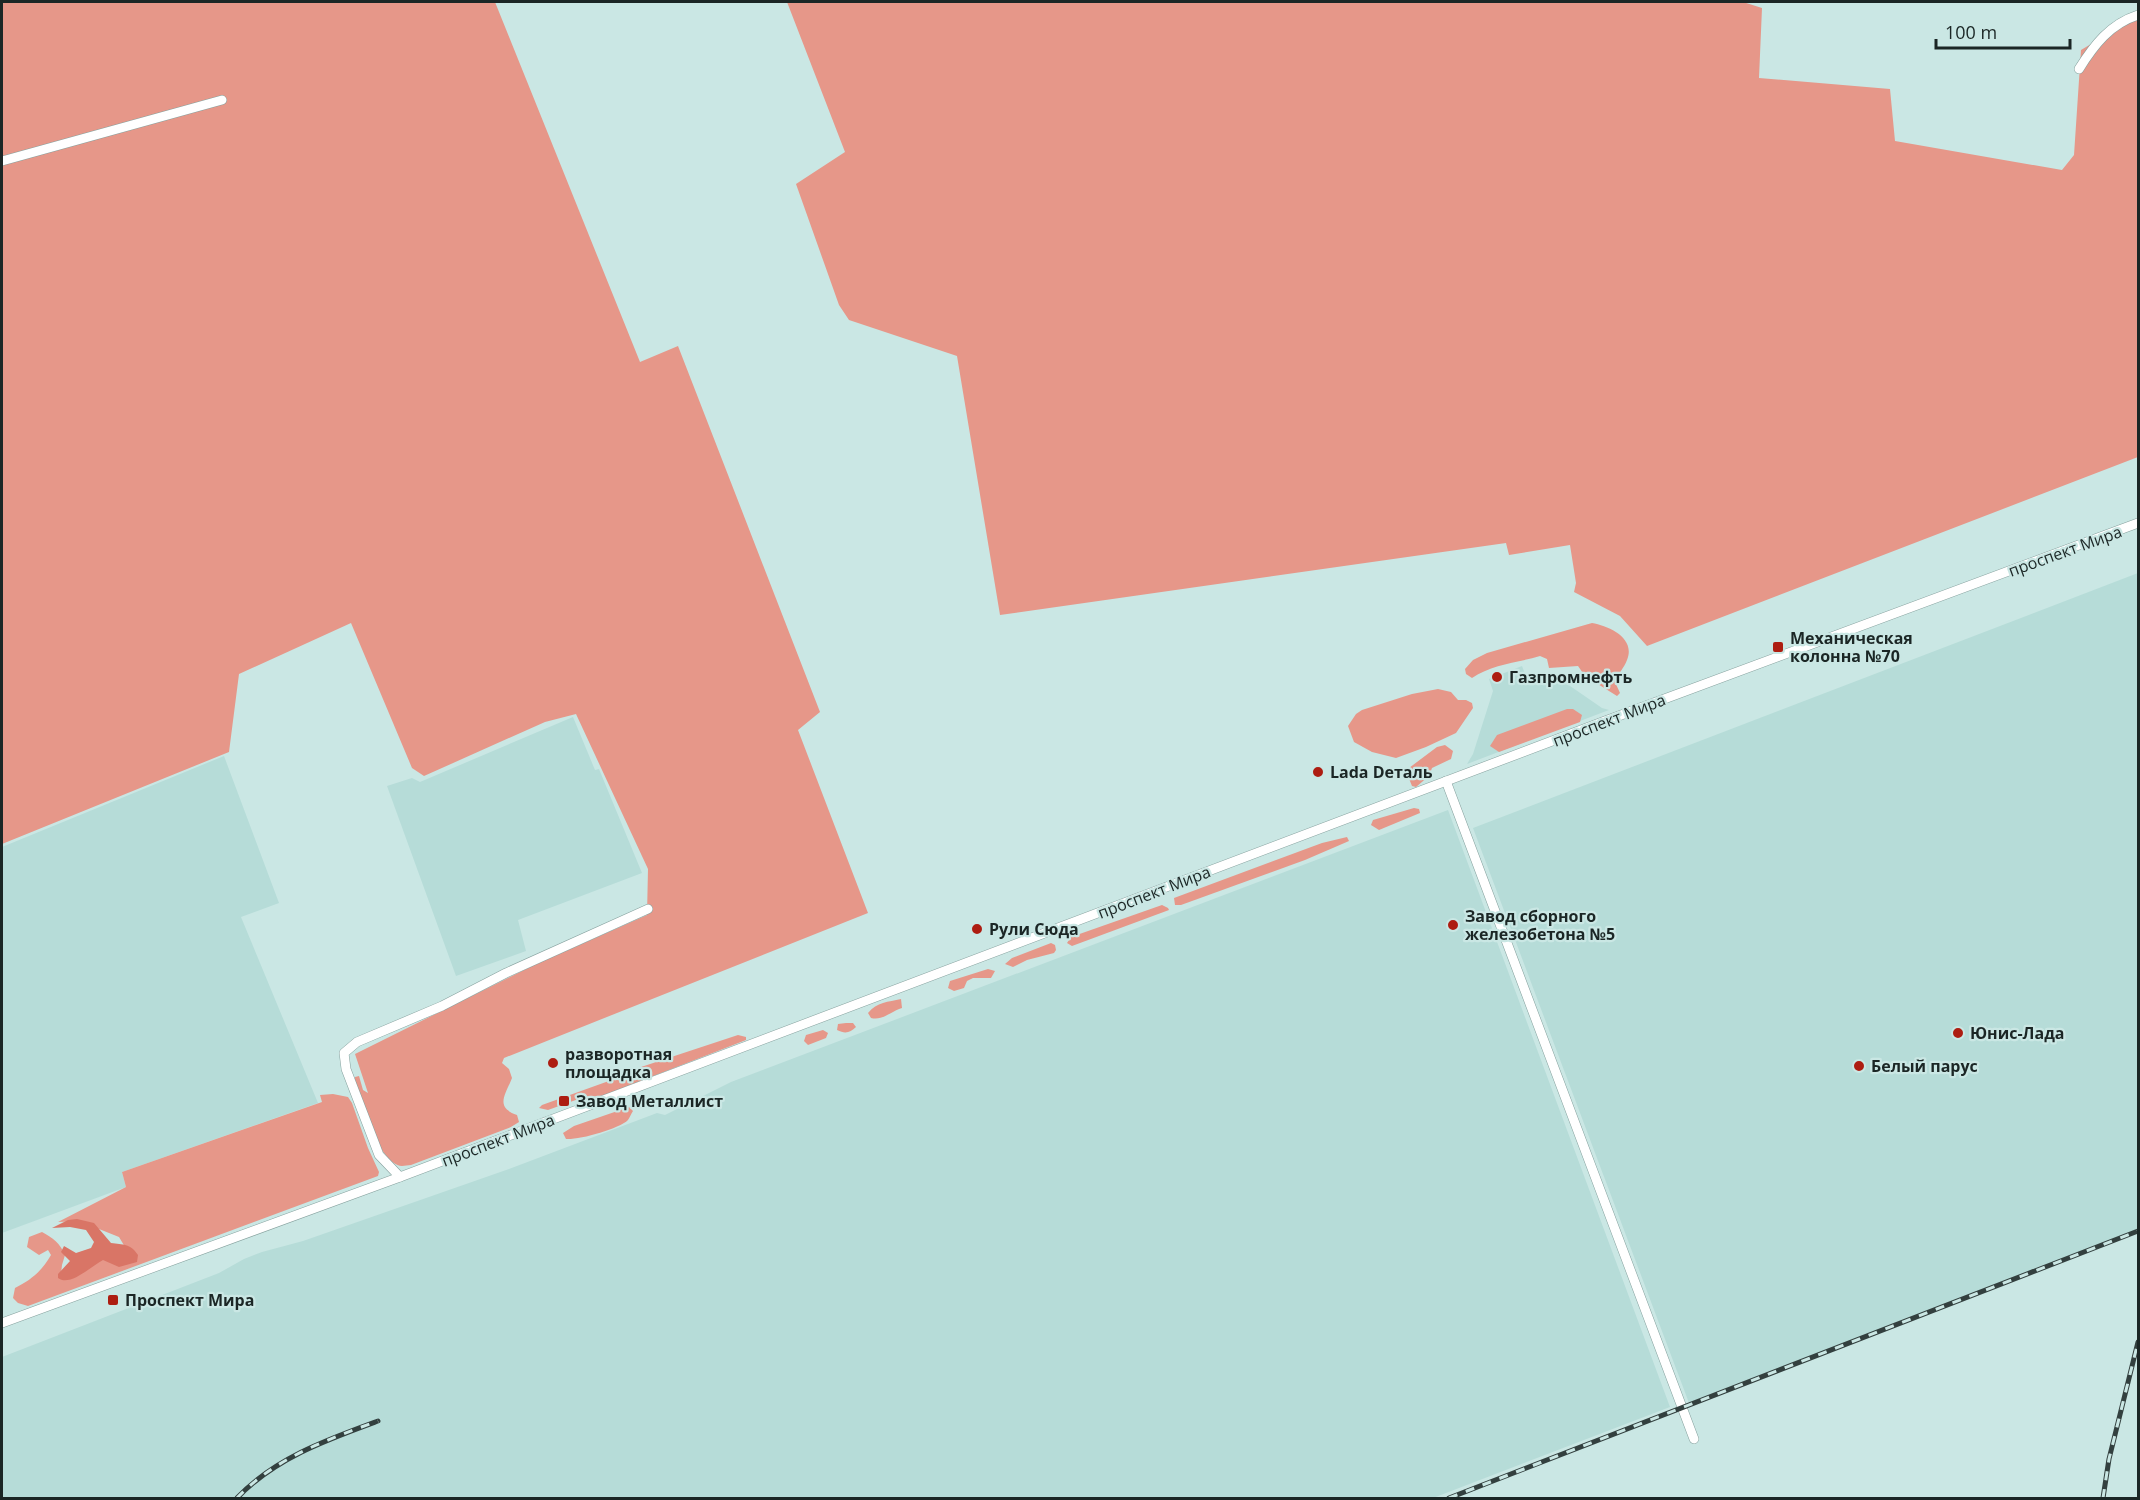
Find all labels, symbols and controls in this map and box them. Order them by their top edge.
scale bar [1936,12,2070,50]
text: 100 m [1945,20,1997,44]
street label: проспект Мира [2005,520,2125,582]
place label: Механическая колонна №70 [1790,627,1913,667]
marker: Механическая колонна №70 [1771,640,1785,654]
place label: Газпромнефть [1509,666,1632,688]
marker: Газпромнефть [1490,670,1504,684]
street label: проспект Мира [1549,688,1669,752]
place label: Lada Dеталь [1330,761,1433,783]
marker: Lada Dеталь [1311,765,1325,779]
street label: проспект Мира [1094,860,1214,924]
place label: Завод сборного железобетона №5 [1465,905,1615,945]
place label: Рули Сюда [989,918,1079,940]
marker: Завод сборного железобетона №5 [1446,918,1460,932]
marker: Рули Сюда [970,922,984,936]
place label: Юнис-Лада [1970,1022,2064,1044]
marker: Юнис-Лада [1951,1026,1965,1040]
place label: разворотная площадка [565,1043,672,1083]
place label: Белый парус [1871,1055,1978,1077]
marker: разворотная площадка [546,1056,560,1070]
marker: Белый парус [1852,1059,1866,1073]
place label: Завод Металлист [576,1090,723,1112]
marker: Завод Металлист [557,1094,571,1108]
street label: проспект Мира [438,1108,558,1172]
place label: Проспект Мира [125,1289,254,1311]
marker: Проспект Мира [106,1293,120,1307]

